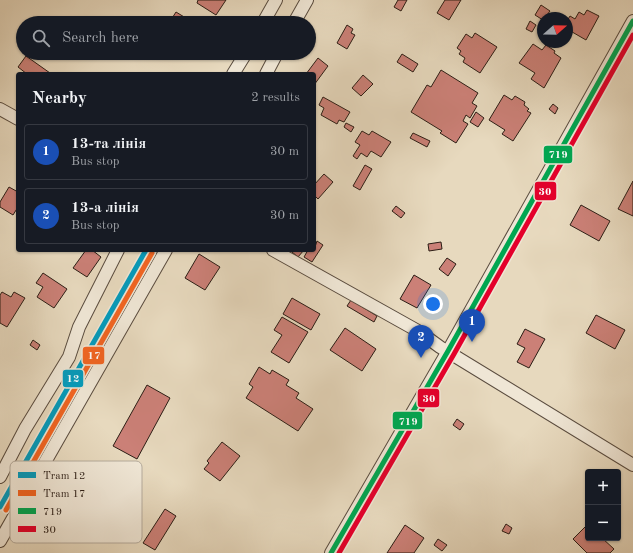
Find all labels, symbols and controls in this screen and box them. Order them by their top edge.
north arrow [537,12,573,48]
search box [16,16,316,60]
icon: search [30,27,52,49]
text: Search here [62,31,139,46]
text: Nearby [32,90,87,107]
text: 2 results [251,91,300,104]
text: 13-та лінія [71,137,146,152]
text: 1 [42,145,50,158]
text: 30 m [270,145,299,158]
line badge: 719 [543,145,573,164]
text: 719 [548,150,568,161]
text: Bus stop [71,155,120,168]
line badge: 30 [534,181,557,201]
text: 30 [539,187,551,198]
text: 13-а лінія [71,201,139,216]
text: 2 [42,209,50,222]
text: 30 m [270,209,299,222]
text: Bus stop [71,219,120,232]
your location [423,294,443,314]
pin: 1 [459,309,485,342]
pin: 2 [408,325,434,358]
line badge: 17 [82,346,105,365]
text: 17 [88,351,100,362]
line badge: 12 [62,369,84,388]
text: 12 [67,374,79,385]
line badge: 30 [417,388,440,408]
text: 30 [423,394,435,405]
line badge: 719 [392,411,423,430]
text: 719 [398,417,418,428]
legend [10,461,142,543]
map controls [585,469,621,541]
button: + [585,469,621,505]
text: Tram 12 [43,471,85,482]
text: Tram 17 [43,489,85,500]
button: − [585,505,621,541]
text: 719 [43,507,62,518]
text: 30 [43,525,56,536]

